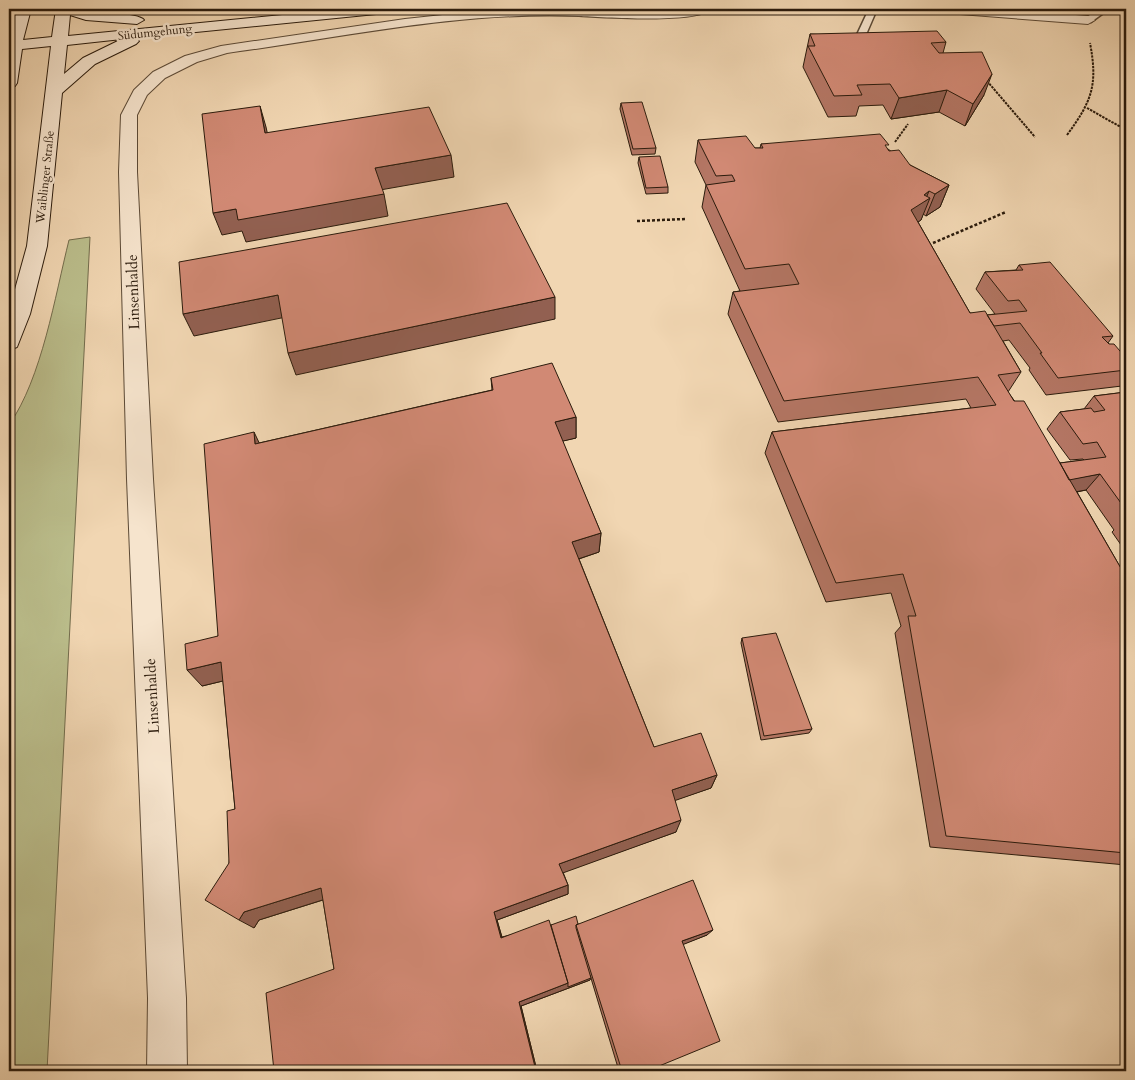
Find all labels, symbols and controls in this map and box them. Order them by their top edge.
street label: Südumgehung [117,20,193,44]
street label: Waiblinger Straße [32,130,58,225]
street label: Linsenhalde [122,254,144,330]
street label: Linsenhalde [140,658,164,734]

